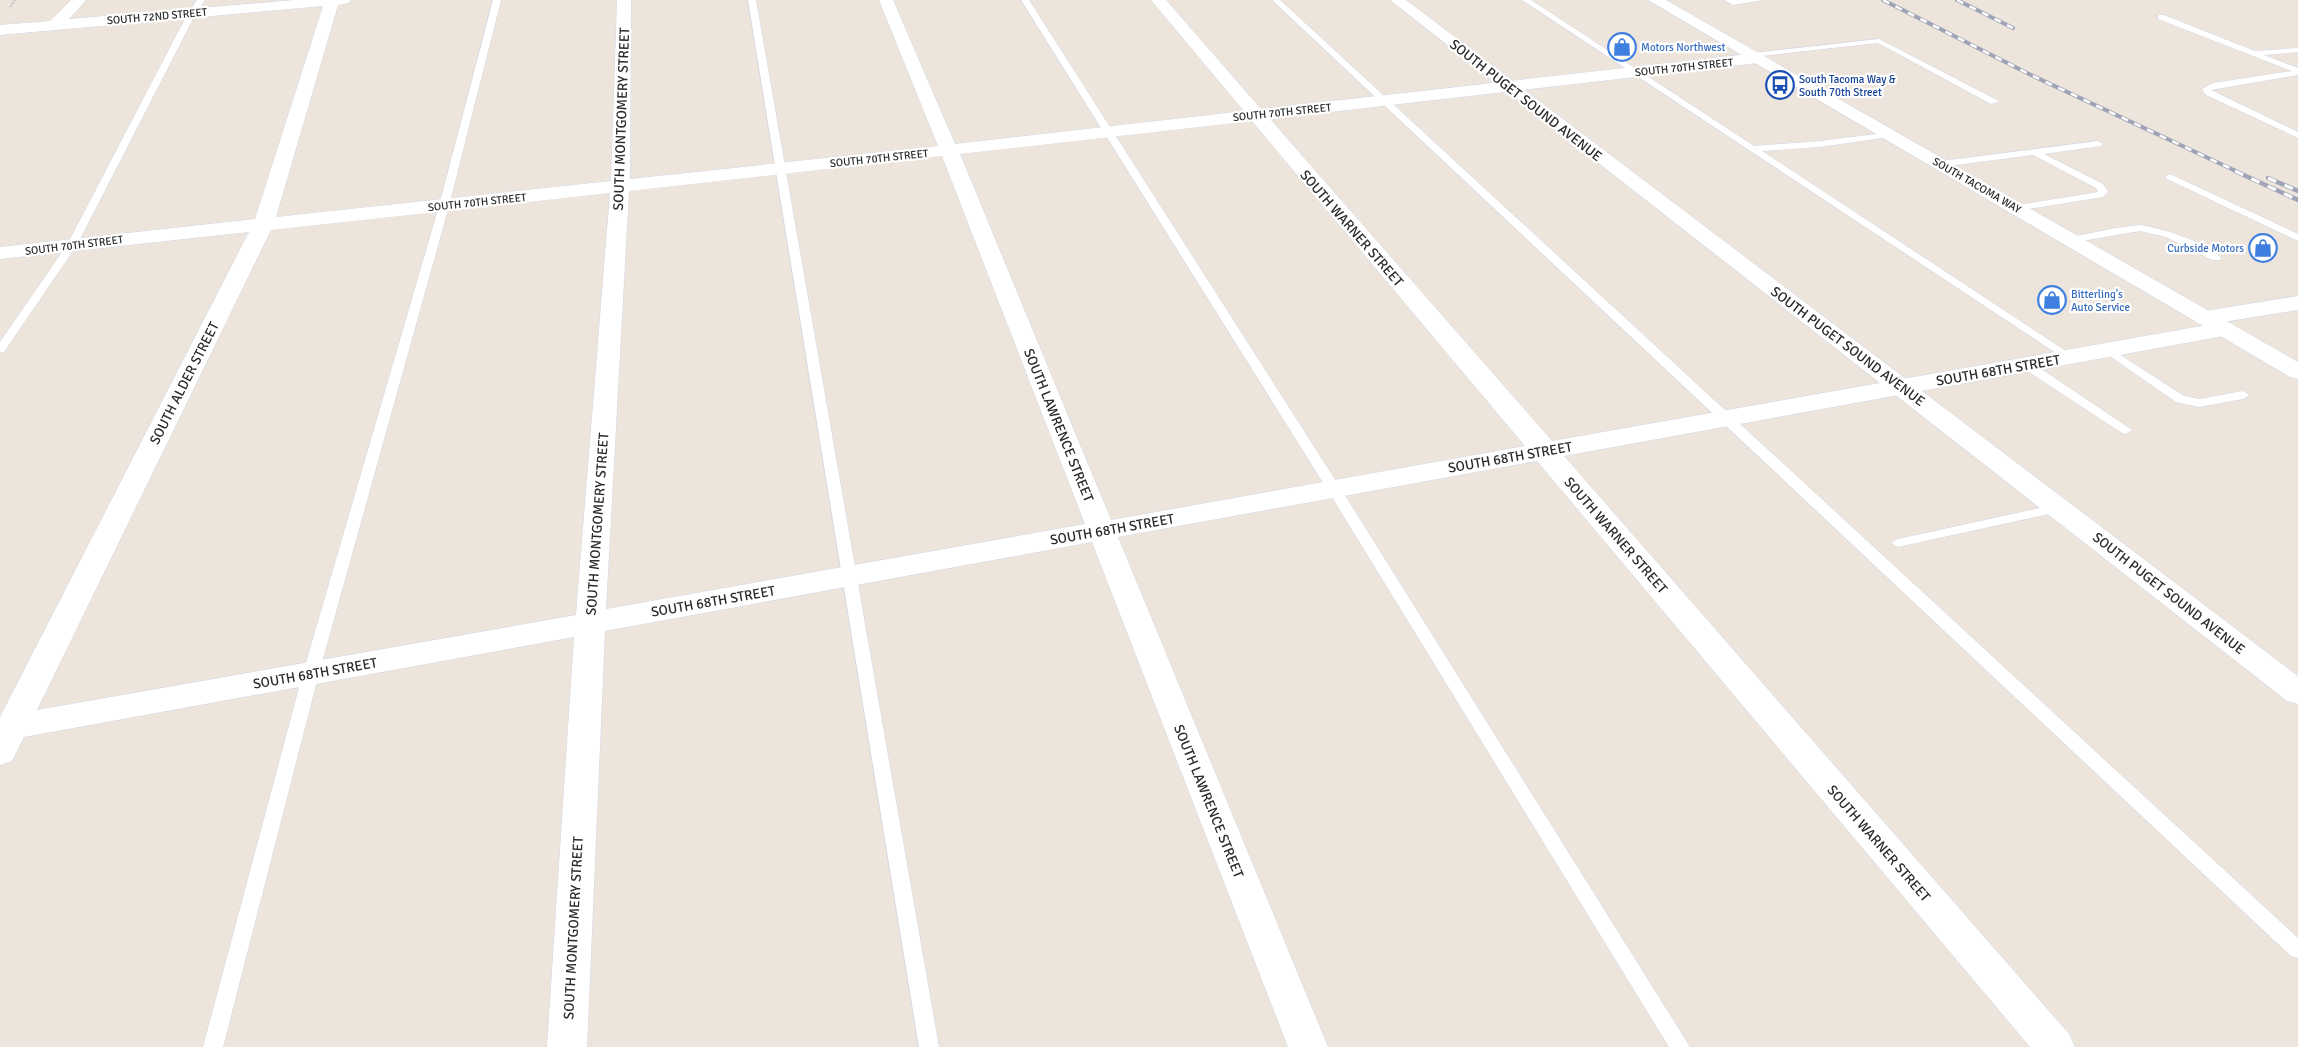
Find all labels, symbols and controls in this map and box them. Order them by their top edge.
street label: SOUTH 72ND STREET [106,6,208,27]
street label: SOUTH MONTGOMERY STREET [610,27,633,211]
shop icon: Motors Northwest [1607,32,1637,62]
street label: SOUTH PUGET SOUND AVENUE [1446,36,1605,165]
place label: Motors Northwest [1641,41,1726,54]
street label: SOUTH 70TH STREET [1634,56,1734,79]
bus stop icon: South Tacoma Way & South 70th Street [1765,70,1795,100]
place label: South Tacoma Way & South 70th Street [1799,73,1896,99]
street label: SOUTH 70TH STREET [1232,101,1332,124]
street label: SOUTH 70TH STREET [829,147,929,170]
street label: SOUTH TACOMA WAY [1930,155,2024,216]
street label: SOUTH WARNER STREET [1296,167,1407,290]
street label: SOUTH 70TH STREET [427,191,527,214]
street label: SOUTH 70TH STREET [24,233,124,258]
shop icon: Curbside Motors [2248,233,2278,263]
place label: Curbside Motors [2167,242,2244,255]
street label: SOUTH PUGET SOUND AVENUE [1767,283,1928,410]
shop icon: Bitterling's Auto Service [2037,285,2067,315]
place label: Bitterling's Auto Service [2071,288,2130,314]
street label: SOUTH ALDER STREET [146,319,223,447]
street label: SOUTH LAWRENCE STREET [1020,346,1097,504]
street label: SOUTH 68TH STREET [1935,351,2062,390]
street label: SOUTH MONTGOMERY STREET [583,432,612,616]
street label: SOUTH 68TH STREET [1447,438,1574,477]
street label: SOUTH WARNER STREET [1560,474,1671,597]
street label: SOUTH 68TH STREET [1049,510,1176,549]
street label: SOUTH PUGET SOUND AVENUE [2089,529,2248,658]
street label: SOUTH 68TH STREET [650,582,777,621]
street label: SOUTH 68TH STREET [252,654,379,693]
street label: SOUTH LAWRENCE STREET [1170,722,1247,880]
street label: SOUTH WARNER STREET [1823,782,1934,905]
street label: SOUTH MONTGOMERY STREET [560,836,587,1020]

